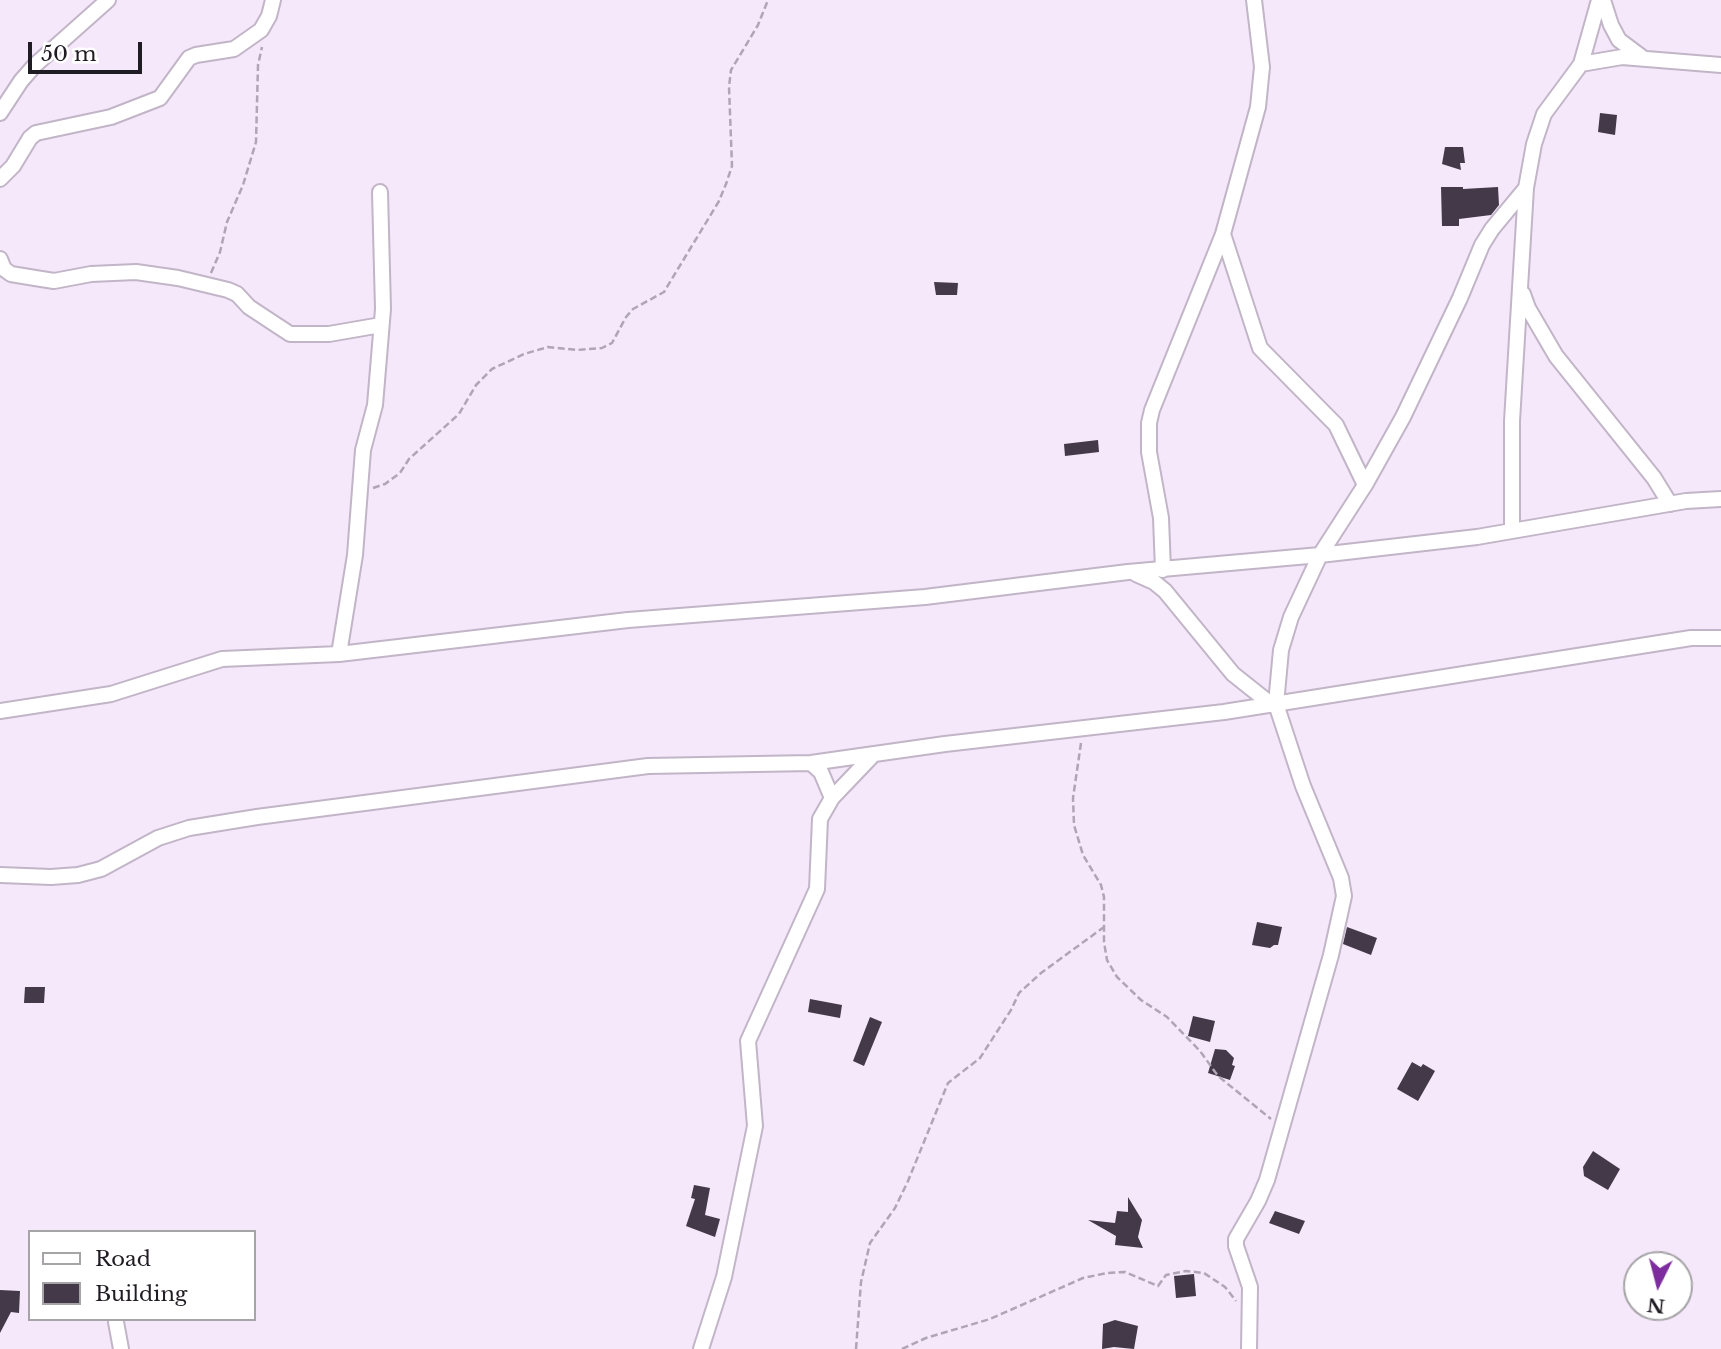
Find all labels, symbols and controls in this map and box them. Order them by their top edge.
scale bar [32,28,145,72]
text: 50 m [41,41,96,67]
legend [28,1230,256,1321]
text: Road [95,1246,151,1272]
north arrow [1623,1251,1693,1321]
text: Building [95,1281,187,1307]
text: N [1646,1293,1666,1318]

